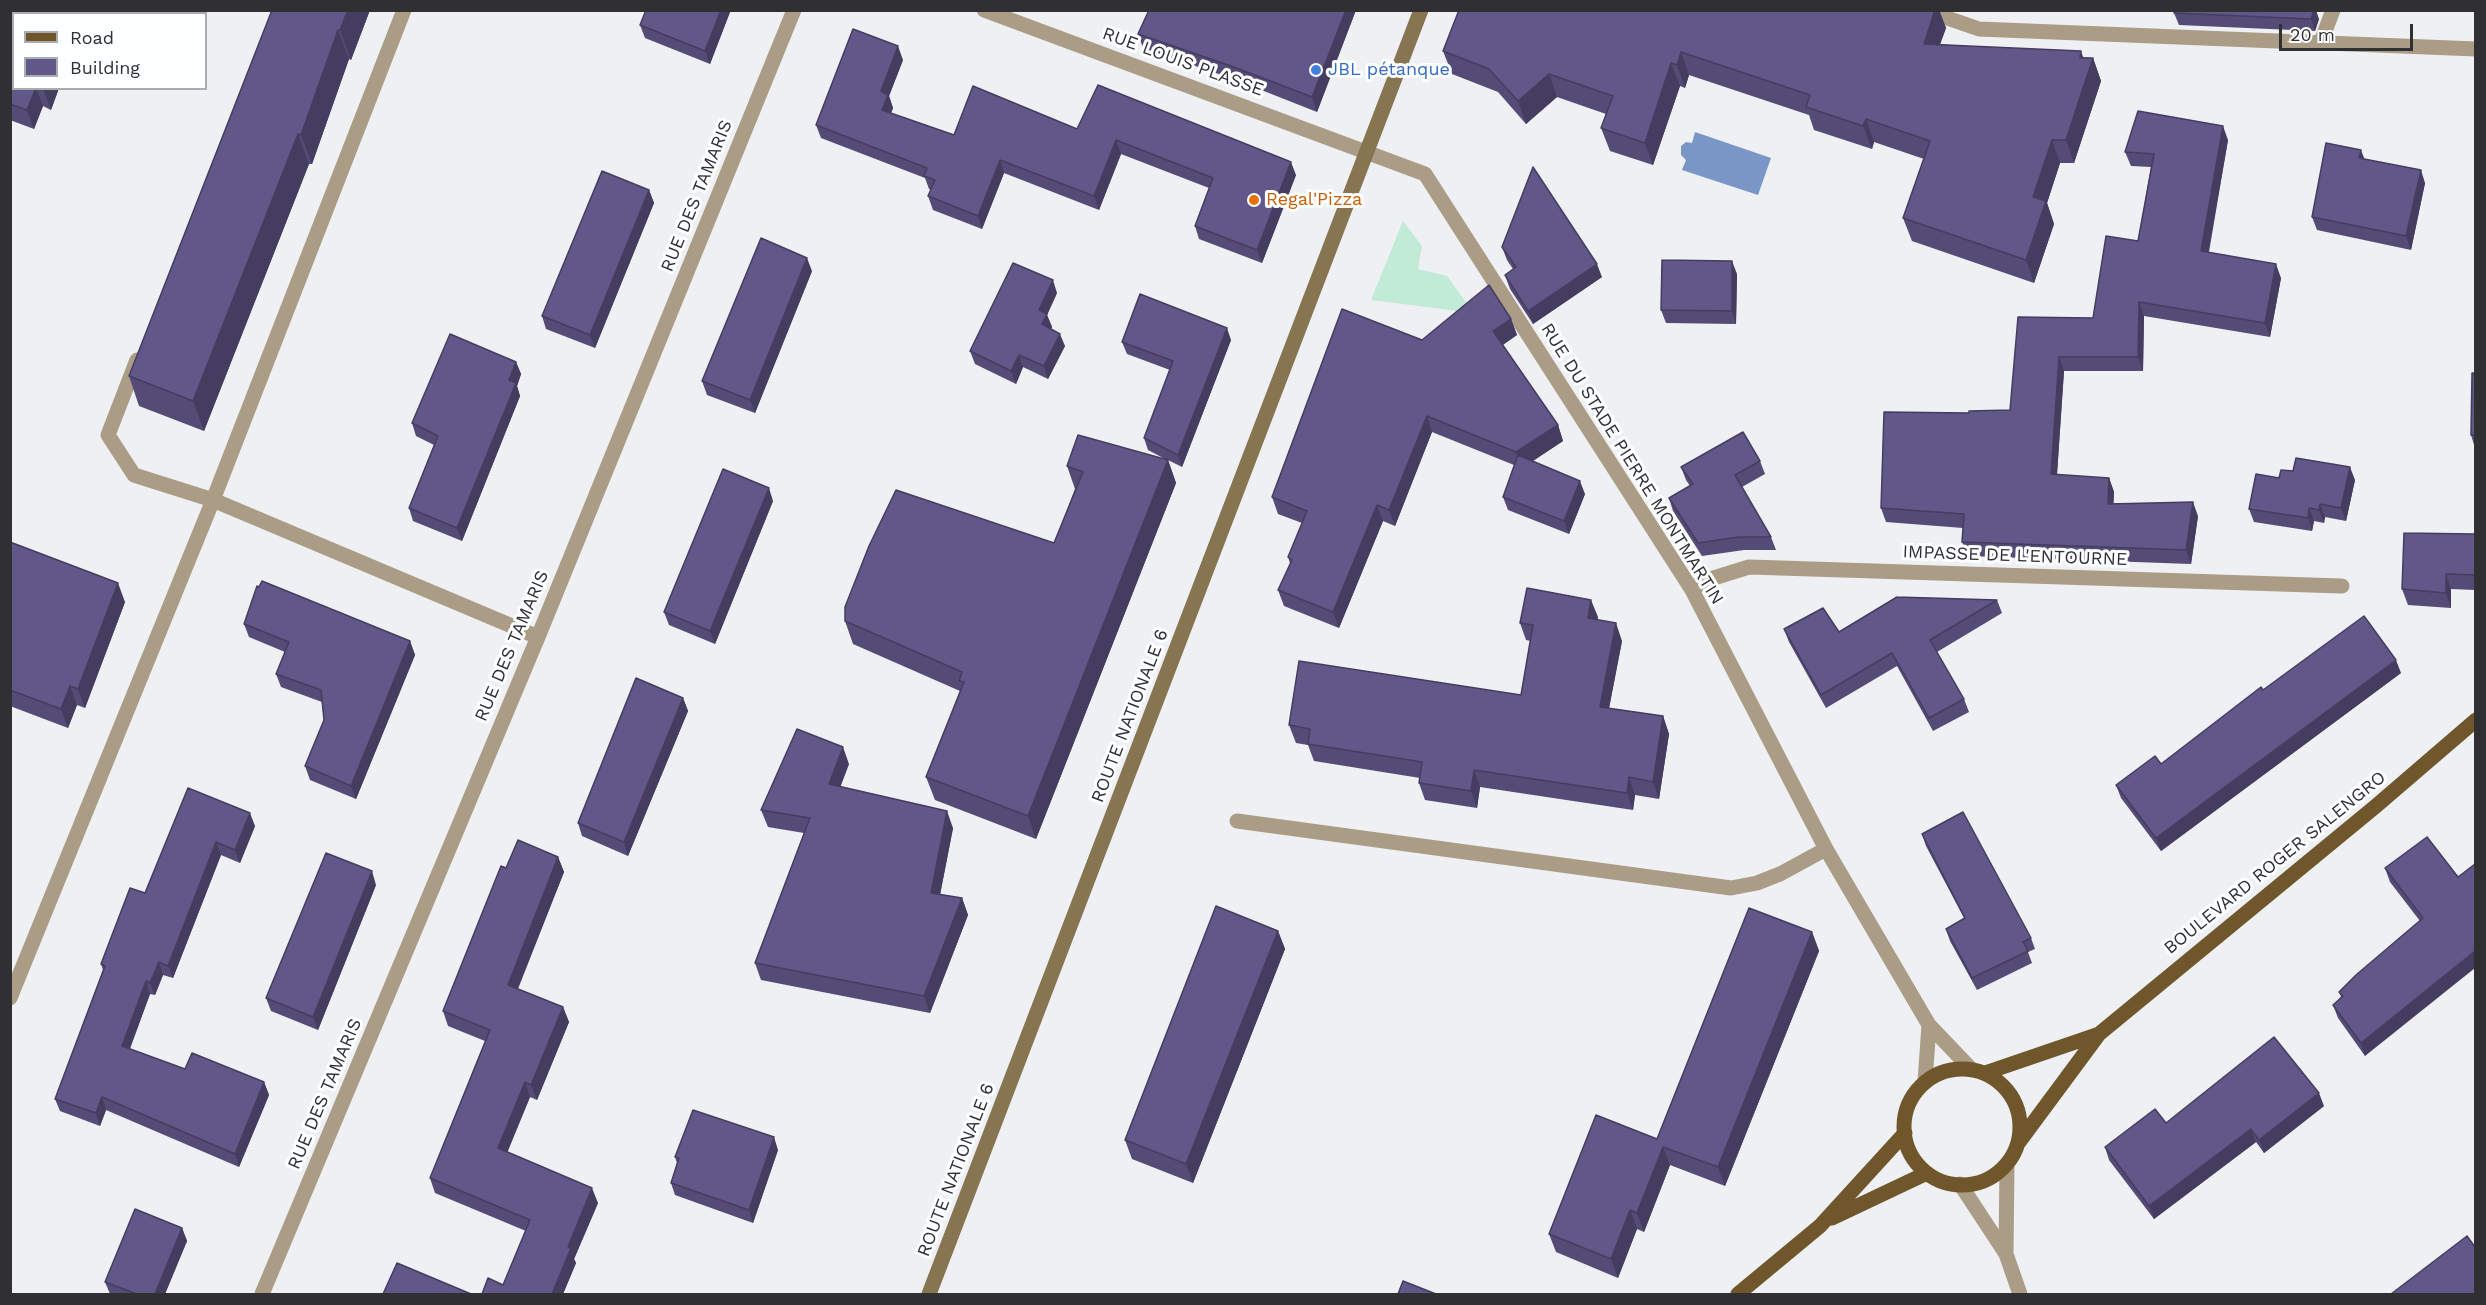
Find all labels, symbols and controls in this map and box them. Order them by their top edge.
legend [12,12,207,90]
scale bar [2282,12,2416,50]
street label: RUE LOUIS PLASSE [1099,23,1267,101]
text: 20 m [2290,24,2335,45]
text: Road [70,27,114,48]
text: Building [70,57,140,78]
place label: JBL pétanque [1328,59,1450,81]
marker: JBL pétanque [1309,63,1323,77]
street label: RUE DES TAMARIS [657,117,737,275]
place label: Regal'Pizza [1266,189,1362,211]
marker: Regal'Pizza [1247,193,1261,207]
street label: RUE DU STADE PIERRE MONTMARTIN [1536,319,1728,609]
street label: IMPASSE DE L'ENTOURNE [1902,541,2128,571]
street label: RUE DES TAMARIS [470,567,554,725]
street label: ROUTE NATIONALE 6 [1087,626,1173,806]
street label: BOULEVARD ROGER SALENGRO [2160,767,2390,959]
street label: RUE DES TAMARIS [283,1015,367,1173]
street label: ROUTE NATIONALE 6 [913,1080,999,1260]

